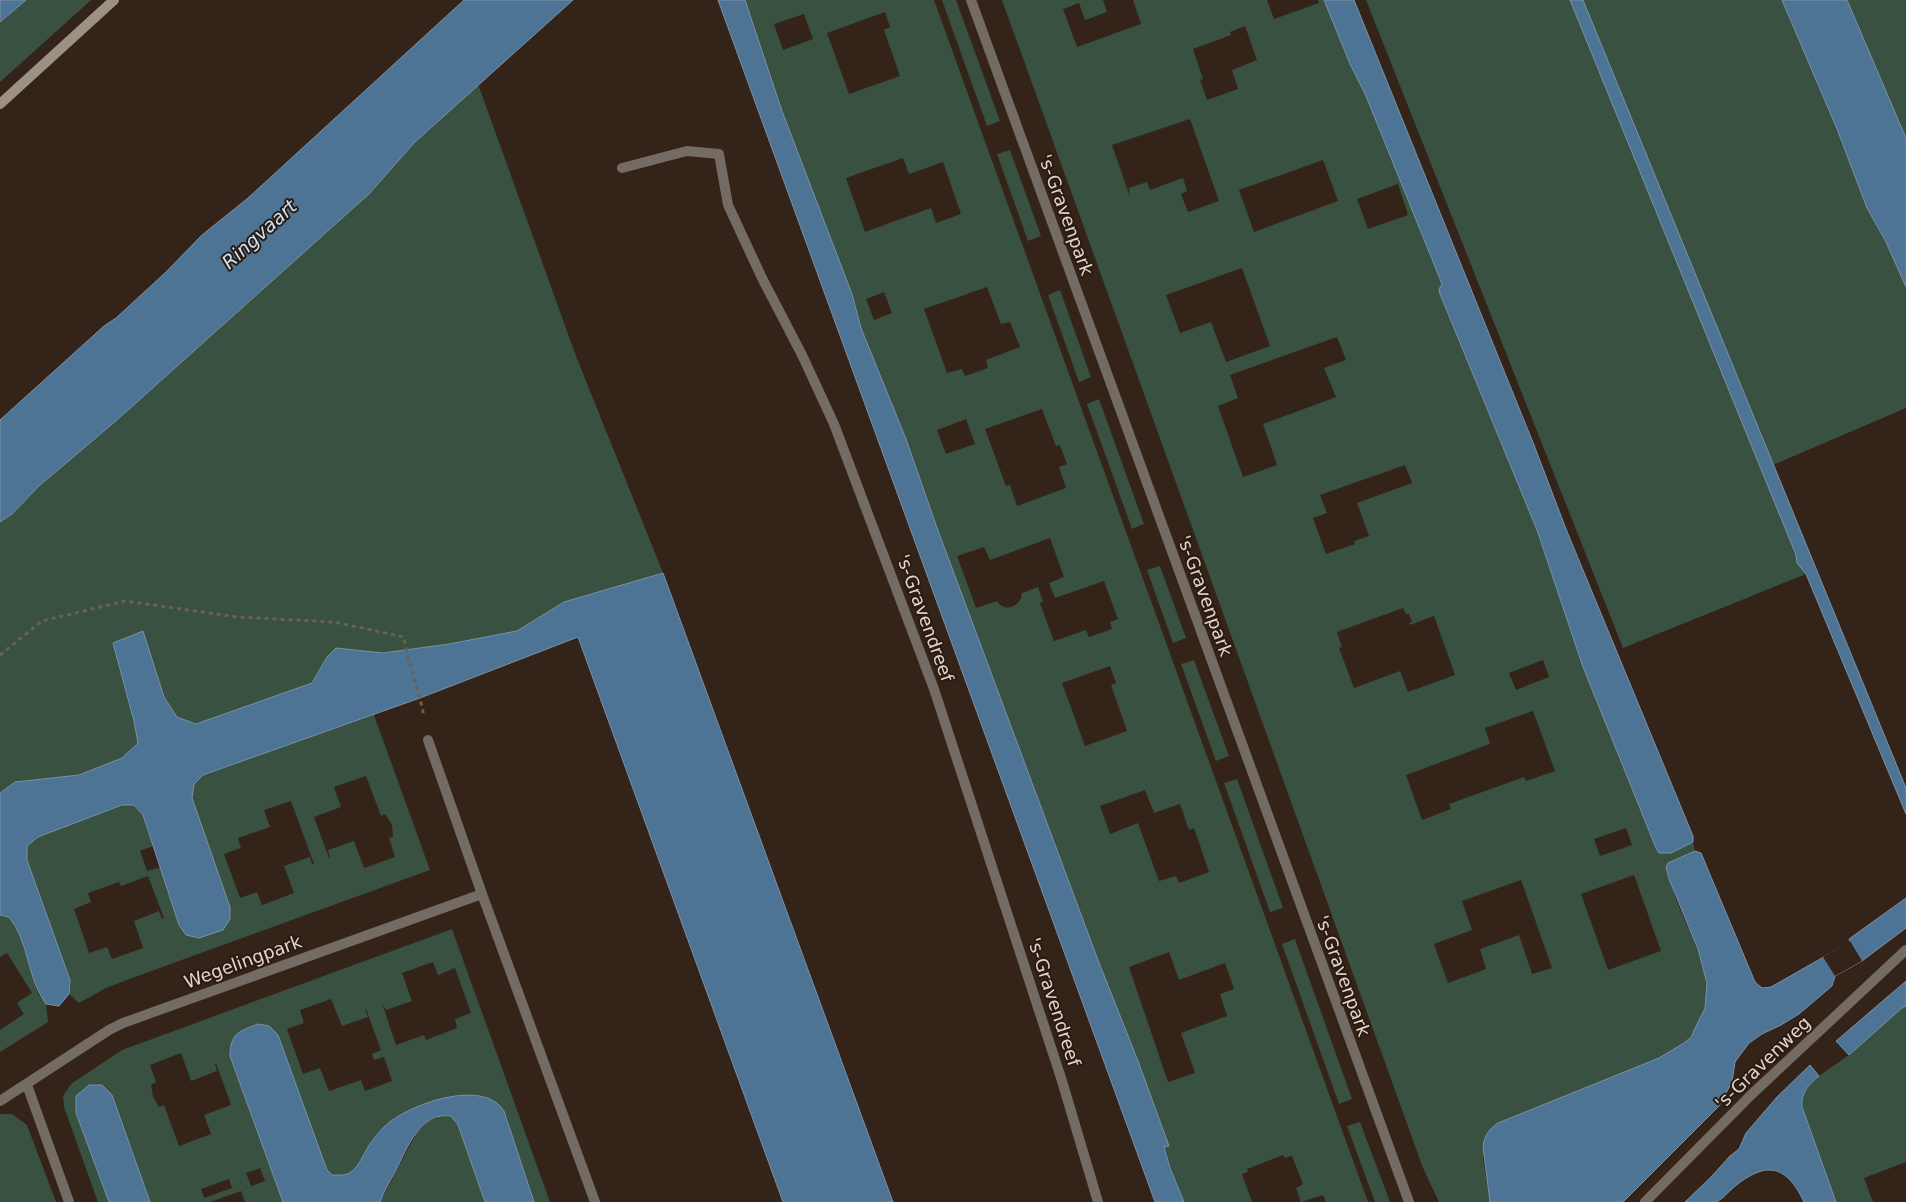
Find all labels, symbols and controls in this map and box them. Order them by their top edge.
street label: 's-Gravenpark [1035,151,1098,279]
water label: Ringvaart [217,194,302,273]
street label: 's-Gravenpark [1174,532,1237,660]
street label: 's-Gravendreef [893,551,958,685]
street label: 's-Gravenpark [1312,912,1375,1040]
street label: Wegelingpark [181,930,305,993]
street label: 's-Gravendreef [1024,935,1085,1069]
street label: 's-Gravenweg [1711,1012,1815,1113]

